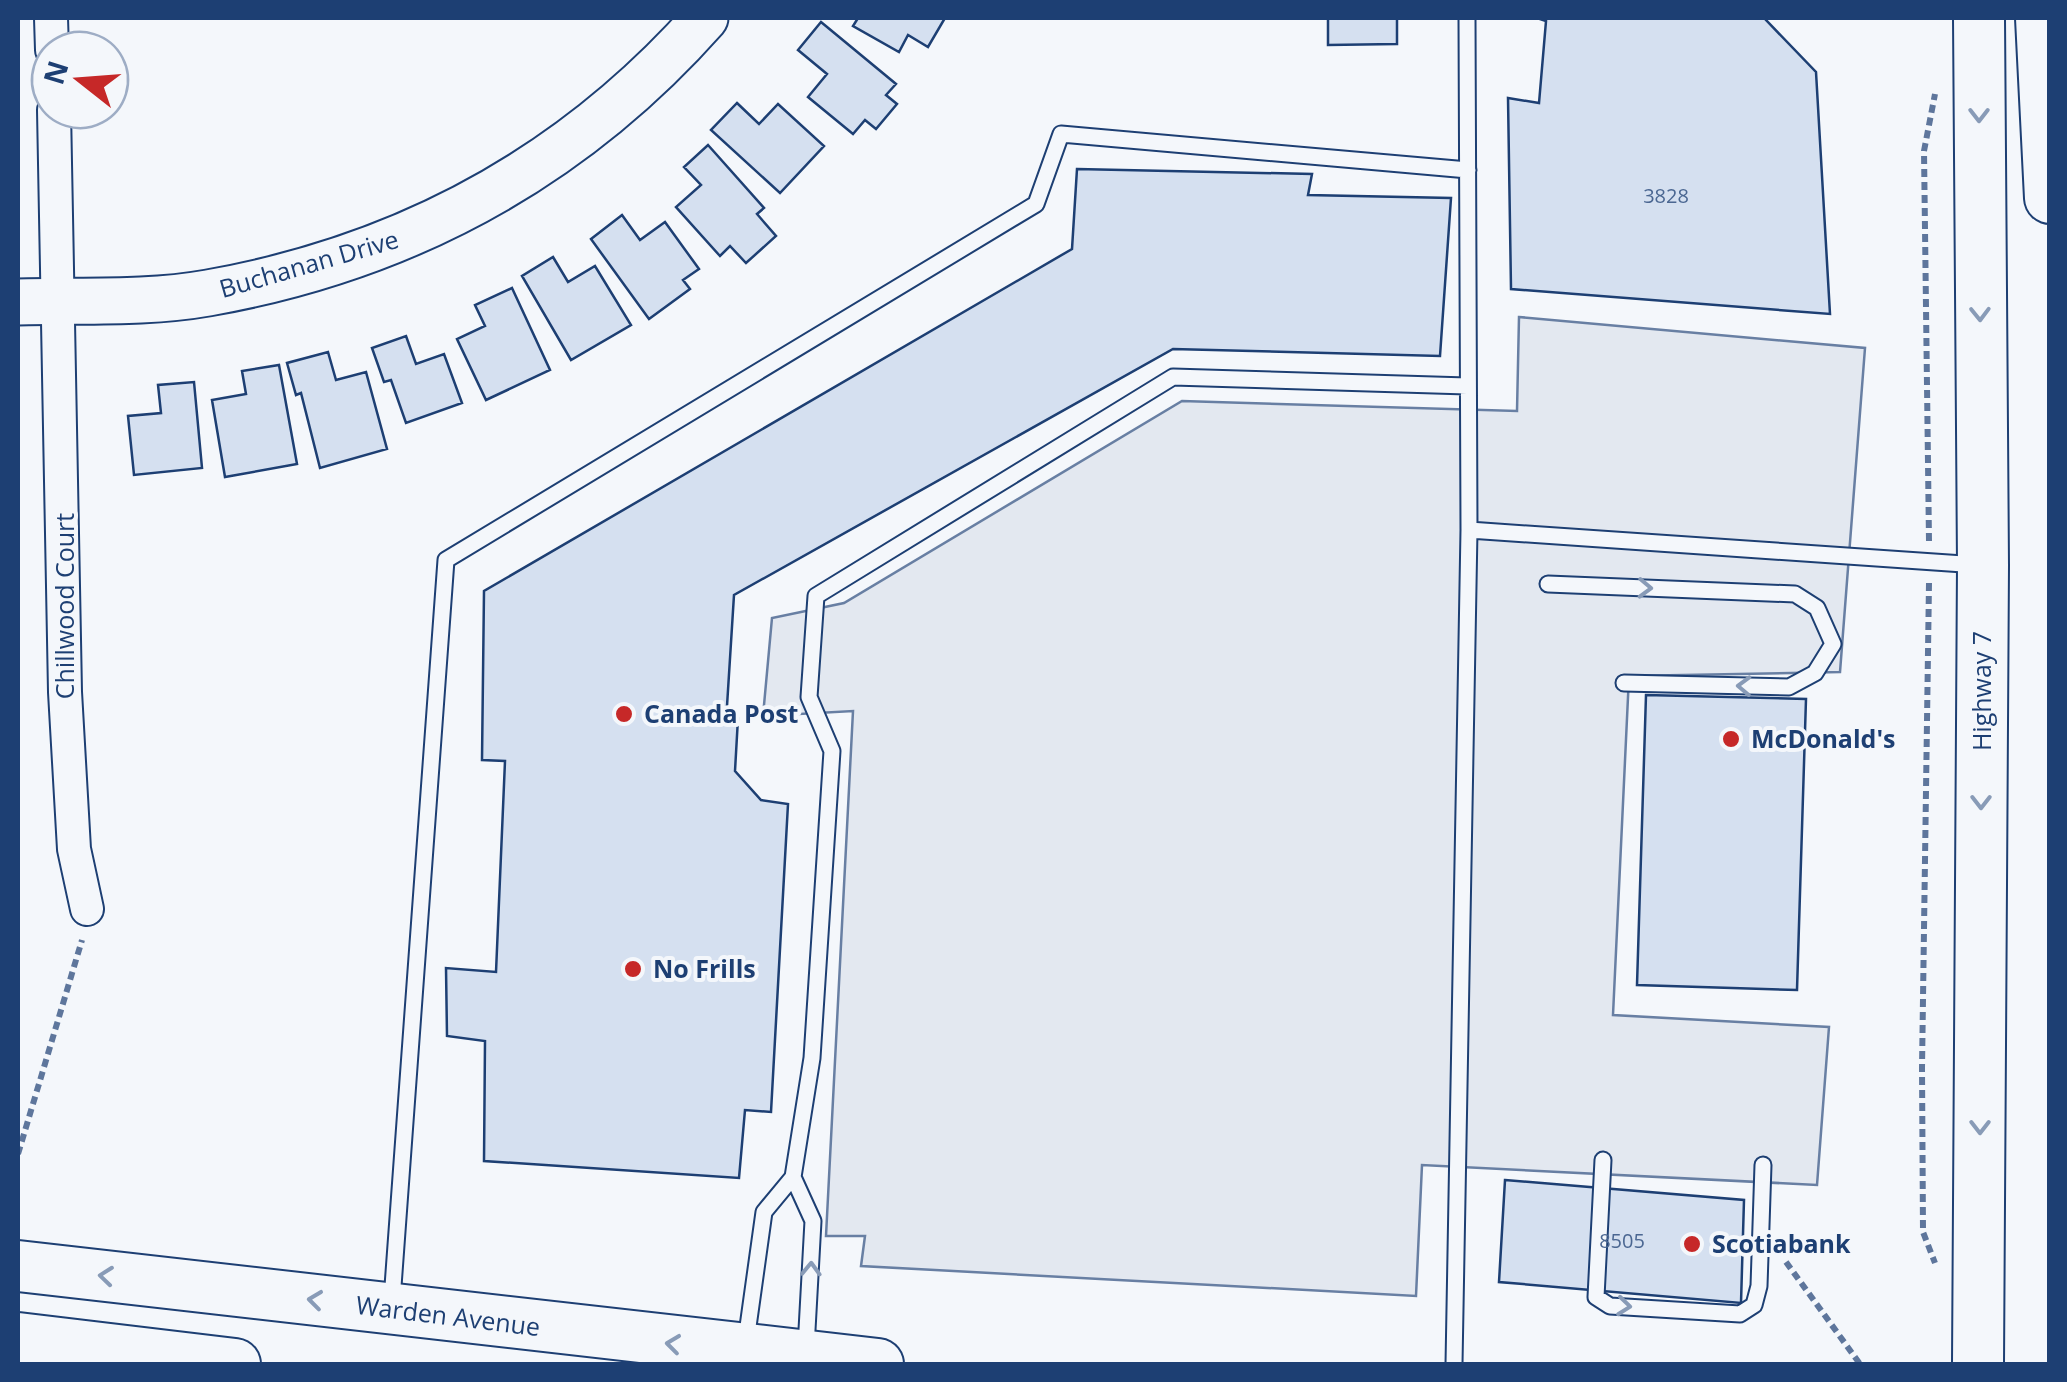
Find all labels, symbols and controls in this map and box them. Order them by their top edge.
north arrow [30,30,130,130]
text: N [34,56,77,89]
one-way arrow [1968,108,1990,123]
house number: 3828 [1643,182,1689,209]
street label: Buchanan Drive [215,221,402,305]
one-way arrow [1970,306,1991,322]
street label: Chillwood Court [47,513,81,699]
one-way arrow [1638,577,1654,598]
street label: Highway 7 [1964,631,1998,751]
one-way arrow [1735,675,1751,696]
place label: Canada Post [644,696,799,730]
marker: Canada Post [613,703,635,725]
place label: McDonald's [1751,721,1895,755]
marker: McDonald's [1720,728,1742,750]
one-way arrow [1970,796,1992,811]
place label: No Frills [653,951,756,985]
marker: No Frills [622,958,644,980]
one-way arrow [1969,1120,1991,1136]
place label: Scotiabank [1712,1226,1851,1260]
house number: 8505 [1599,1227,1645,1254]
marker: Scotiabank [1681,1233,1703,1255]
one-way arrow [801,1260,822,1276]
one-way arrow [98,1266,114,1287]
street label: Warden Avenue [354,1287,542,1343]
one-way arrow [307,1290,323,1311]
one-way arrow [1616,1295,1632,1316]
one-way arrow [664,1334,680,1355]

